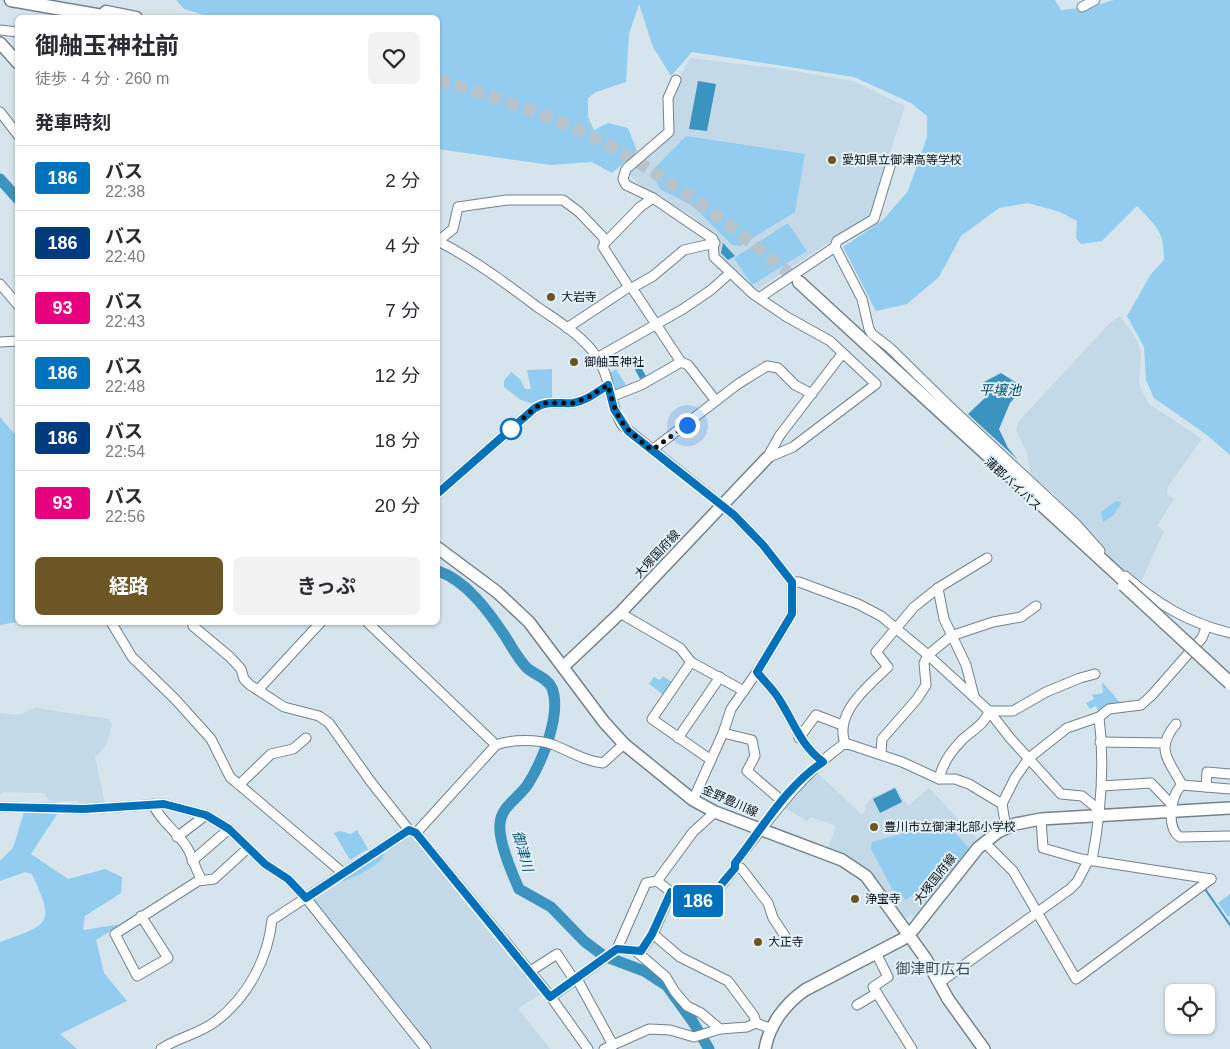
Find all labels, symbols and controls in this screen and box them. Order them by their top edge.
text: 御舳玉神社前 [35,32,179,59]
button: heart [368,32,420,84]
text: 徒歩 · 4 分 · 260 m [35,70,169,87]
text: 発車時刻 [35,112,111,133]
place label: 愛知県立御津高等学校 [842,153,962,167]
marker: 愛知県立御津高等学校 [826,154,838,166]
text: バス [105,161,143,182]
text: 186 [47,168,78,188]
text: 2 分 [385,170,420,191]
text: 22:38 [105,183,145,200]
text: バス [105,226,143,247]
text: 186 [47,233,78,253]
text: 4 分 [385,235,420,256]
text: 22:40 [105,248,145,265]
place label: 大岩寺 [561,290,597,304]
text: バス [105,291,143,312]
marker: 大岩寺 [545,291,557,303]
text: 93 [52,298,73,318]
text: 7 分 [385,300,420,321]
text: 22:43 [105,313,145,330]
place label: 御舳玉神社 [584,355,644,369]
text: バス [105,356,143,377]
marker: 御舳玉神社 [568,356,580,368]
text: 186 [47,363,78,383]
text: 12 分 [375,365,420,386]
text: 22:48 [105,378,145,395]
water label: 平壌池 [979,382,1023,398]
your location [675,413,700,438]
unlabelled marker [500,418,522,440]
text: バス [105,421,143,442]
text: 186 [47,428,78,448]
text: 18 分 [375,430,420,451]
text: 22:54 [105,443,145,460]
street label: 蒲郡バイパス [982,454,1044,514]
text: バス [105,486,143,507]
text: 93 [52,493,73,513]
text: 20 分 [375,495,420,516]
text: 22:56 [105,508,145,525]
street label: 大塚国府線 [631,527,683,581]
button: 経路 [35,557,223,615]
button: きっぷ [233,557,420,615]
street label: 金野豊川線 [700,782,760,820]
place label: 豊川市立御津北部小学校 [884,820,1016,834]
marker: 豊川市立御津北部小学校 [868,821,880,833]
water label: 御津川 [510,829,537,875]
street label: 大塚国府線 [911,851,959,907]
line badge: 186 [669,885,727,917]
text: 186 [683,891,713,911]
place label: 浄宝寺 [865,892,901,906]
marker: 浄宝寺 [849,893,861,905]
place label: 大正寺 [768,935,804,949]
marker: 大正寺 [752,936,764,948]
district label: 御津町広石 [895,960,971,977]
map controls [1165,984,1215,1034]
button: locate [1165,984,1215,1034]

